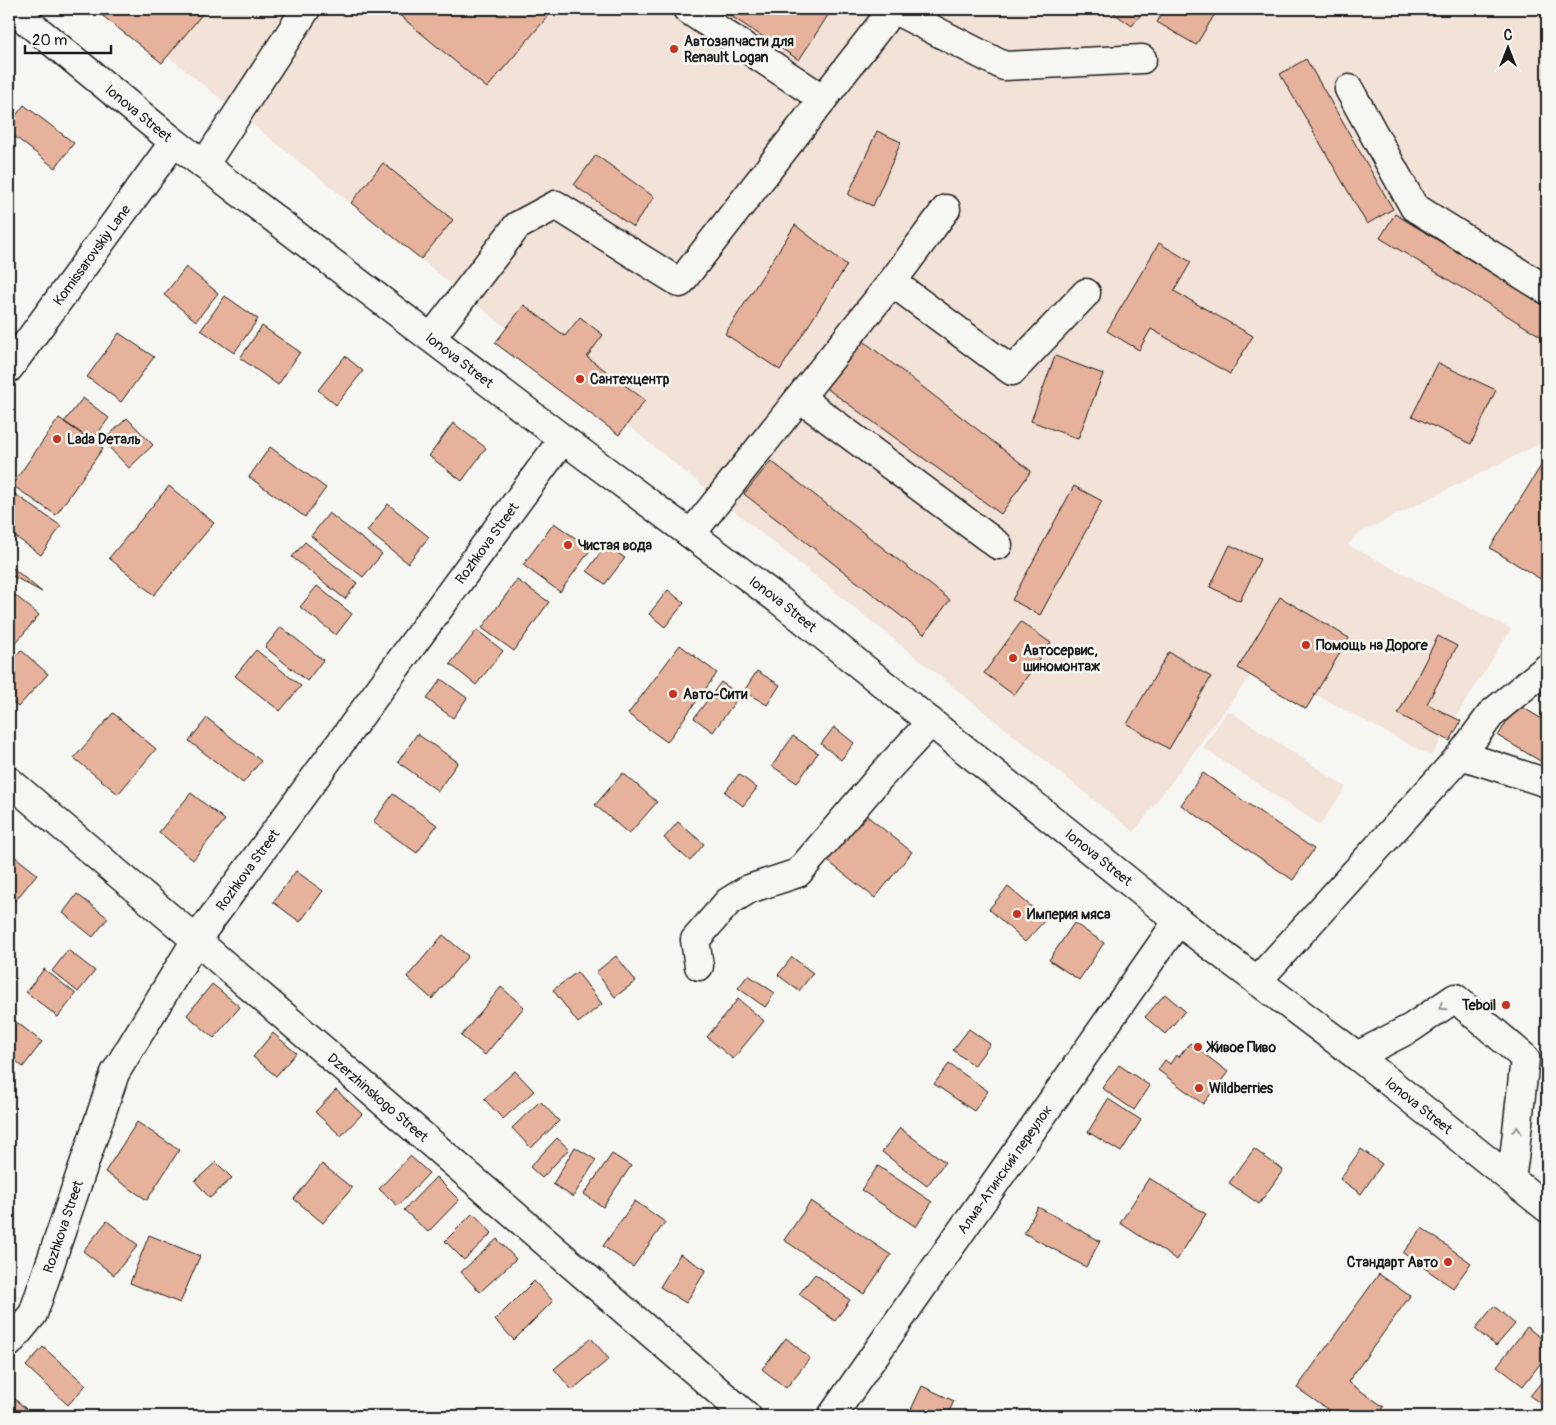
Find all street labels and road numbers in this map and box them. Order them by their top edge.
street label: Ionova Street [102,81,176,146]
street label: Komissarovskiy Lane [49,201,134,309]
street label: Ionova Street [422,329,497,392]
street label: Rozhkova Street [451,499,522,587]
street label: Ionova Street [746,572,820,636]
street label: Rozhkova Street [212,825,283,914]
street label: Ionova Street [1062,825,1136,890]
street label: Dzerzhinskogo Street [324,1049,432,1146]
street label: Ionova Street [1382,1074,1456,1138]
street label: Алма-Атинский переулок [953,1101,1055,1237]
street label: Rozhkova Street [39,1178,86,1275]

